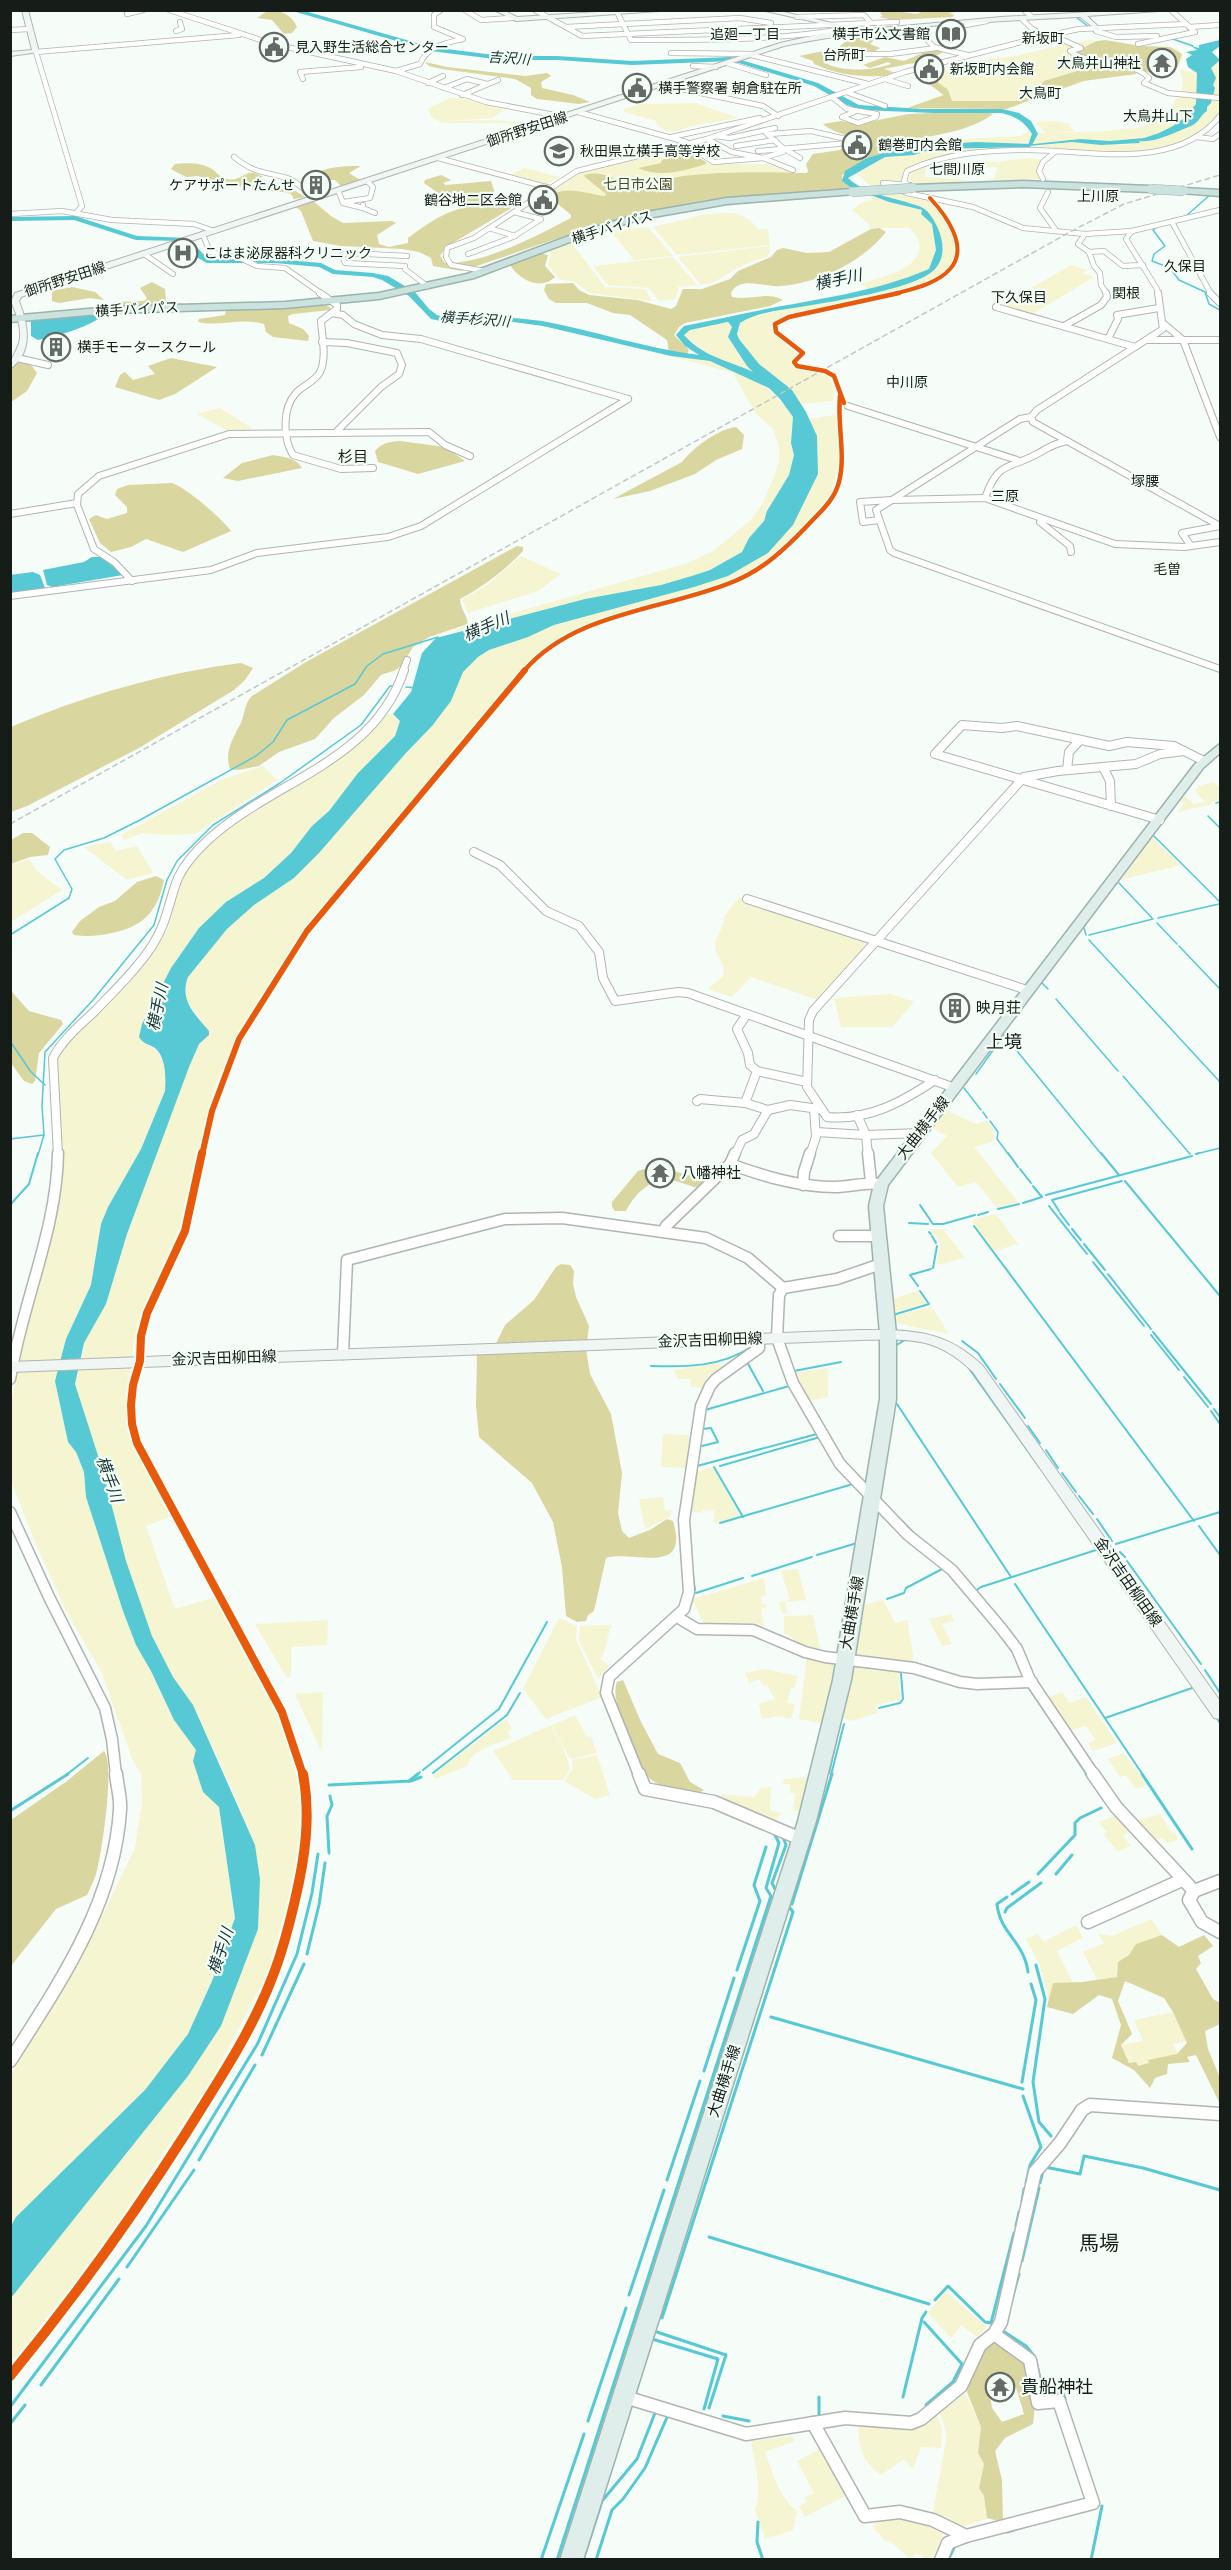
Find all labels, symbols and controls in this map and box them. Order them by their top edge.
library icon: 横手市公文書館 [935,18,967,50]
district label: 追廻一丁目 [710,24,780,43]
place label: 横手市公文書館 [832,24,930,43]
district label: 新坂町 [1022,28,1064,47]
public building icon: 見入野生活総合センター [258,31,290,63]
place label: 見入野生活総合センター [295,37,449,56]
district label: 台所町 [823,45,865,64]
water label: 吉沢川 [487,47,533,69]
temple icon: 大鳥井山神社 [1146,47,1178,79]
public building icon: 新坂町内会館 [913,53,945,85]
place label: 大鳥井山神社 [1057,53,1141,72]
place label: 新坂町内会館 [950,59,1034,78]
public building icon: 横手警察署 朝倉駐在所 [621,72,653,104]
place label: 横手警察署 朝倉駐在所 [658,78,802,97]
district label: 大鳥町 [1019,83,1061,102]
district label: 大鳥井山下 [1123,106,1193,125]
street label: 御所野安田線 [484,107,570,151]
public building icon: 鶴巻町内会館 [841,129,873,161]
school or university icon: 秋田県立横手高等学校 [543,135,575,167]
place label: 鶴巻町内会館 [878,135,962,154]
place label: 秋田県立横手高等学校 [580,141,720,160]
district label: 七間川原 [929,159,985,178]
building icon: ケアサポートたんせ [300,169,332,201]
park label: 七日市公園 [603,174,673,193]
place label: ケアサポートたんせ [169,175,295,194]
public building icon: 鶴谷地二区会館 [527,184,559,216]
district label: 上川原 [1077,186,1119,205]
place label: 鶴谷地二区会館 [424,190,522,209]
street label: 横手バイパス [569,205,655,248]
hospital icon: こはま泌尿器科クリニック [167,237,199,269]
place label: こはま泌尿器科クリニック [204,243,372,262]
district label: 久保目 [1164,256,1206,275]
street label: 御所野安田線 [22,257,108,301]
water label: 横手川 [812,263,866,295]
district label: 関根 [1112,283,1140,302]
district label: 下久保目 [991,287,1047,306]
street label: 横手バイパス [95,297,179,320]
water label: 横手杉沢川 [439,307,513,331]
building icon: 横手モータースクール [40,331,72,363]
place label: 横手モータースクール [77,337,216,356]
district label: 中川原 [886,372,928,391]
district label: 杉目 [338,446,368,466]
district label: 塚腰 [1131,471,1159,490]
district label: 三原 [991,486,1019,505]
district label: 毛曽 [1153,559,1181,578]
water label: 横手川 [460,606,514,646]
water label: 横手川 [141,979,173,1033]
building icon: 映月荘 [939,992,971,1024]
place label: 映月荘 [976,997,1021,1017]
district label: 上境 [986,1029,1022,1053]
street label: 大曲横手線 [891,1092,953,1163]
temple icon: 八幡神社 [644,1157,676,1189]
place label: 八幡神社 [681,1162,741,1182]
street label: 金沢吉田柳田線 [657,1327,763,1351]
street label: 金沢吉田柳田線 [171,1345,277,1369]
water label: 横手川 [91,1453,129,1507]
street label: 金沢吉田柳田線 [1091,1533,1167,1630]
street label: 大曲横手線 [835,1574,867,1652]
water label: 横手川 [202,1923,238,1977]
street label: 大曲横手線 [702,2042,744,2119]
district label: 馬場 [1079,2229,1119,2256]
temple icon: 貴船神社 [984,2371,1016,2403]
place label: 貴船神社 [1021,2374,1093,2398]

